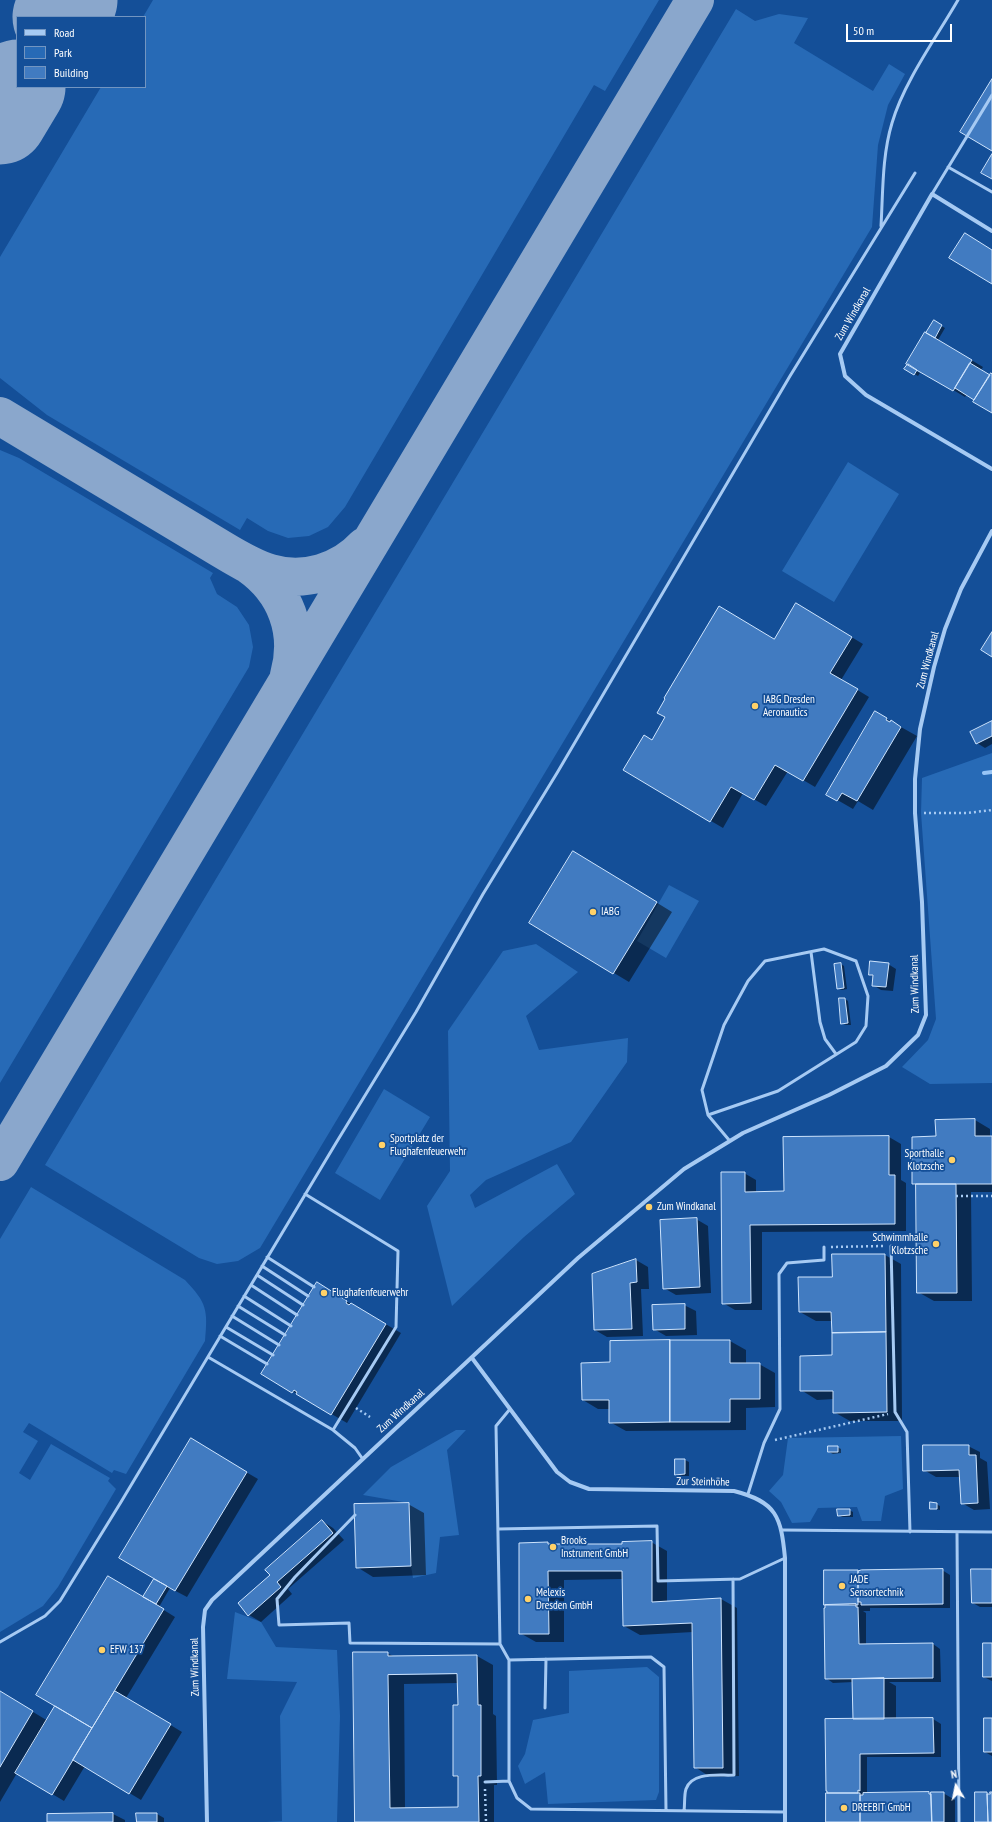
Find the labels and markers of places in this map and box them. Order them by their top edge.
place label: IABG Dresden Aeronautics [763,693,815,719]
marker: IABG Dresden Aeronautics [750,701,760,711]
place label: IABG [601,905,619,919]
marker: IABG [588,907,598,917]
place label: Sportplatz der Flughafenfeuerwehr [390,1132,466,1158]
marker: Sportplatz der Flughafenfeuerwehr [377,1140,387,1150]
place label: Sporthalle Klotzsche [905,1147,944,1173]
marker: Sporthalle Klotzsche [947,1155,957,1165]
place label: Zum Windkanal [657,1200,716,1214]
marker: Zum Windkanal [644,1202,654,1212]
place label: Schwimmhalle Klotzsche [872,1231,928,1257]
marker: Schwimmhalle Klotzsche [931,1239,941,1249]
place label: Flughafenfeuerwehr [332,1286,408,1300]
marker: Flughafenfeuerwehr [319,1288,329,1298]
place label: Brooks Instrument GmbH [561,1534,628,1560]
marker: Brooks Instrument GmbH [548,1542,558,1552]
place label: JADE Sensortechnik [850,1573,903,1599]
marker: JADE Sensortechnik [837,1581,847,1591]
place label: Melexis Dresden GmbH [536,1586,593,1612]
marker: Melexis Dresden GmbH [523,1594,533,1604]
place label: EFW 137 [110,1643,144,1657]
marker: EFW 137 [97,1645,107,1655]
place label: DREEBIT GmbH [852,1801,911,1815]
marker: DREEBIT GmbH [839,1803,849,1813]

